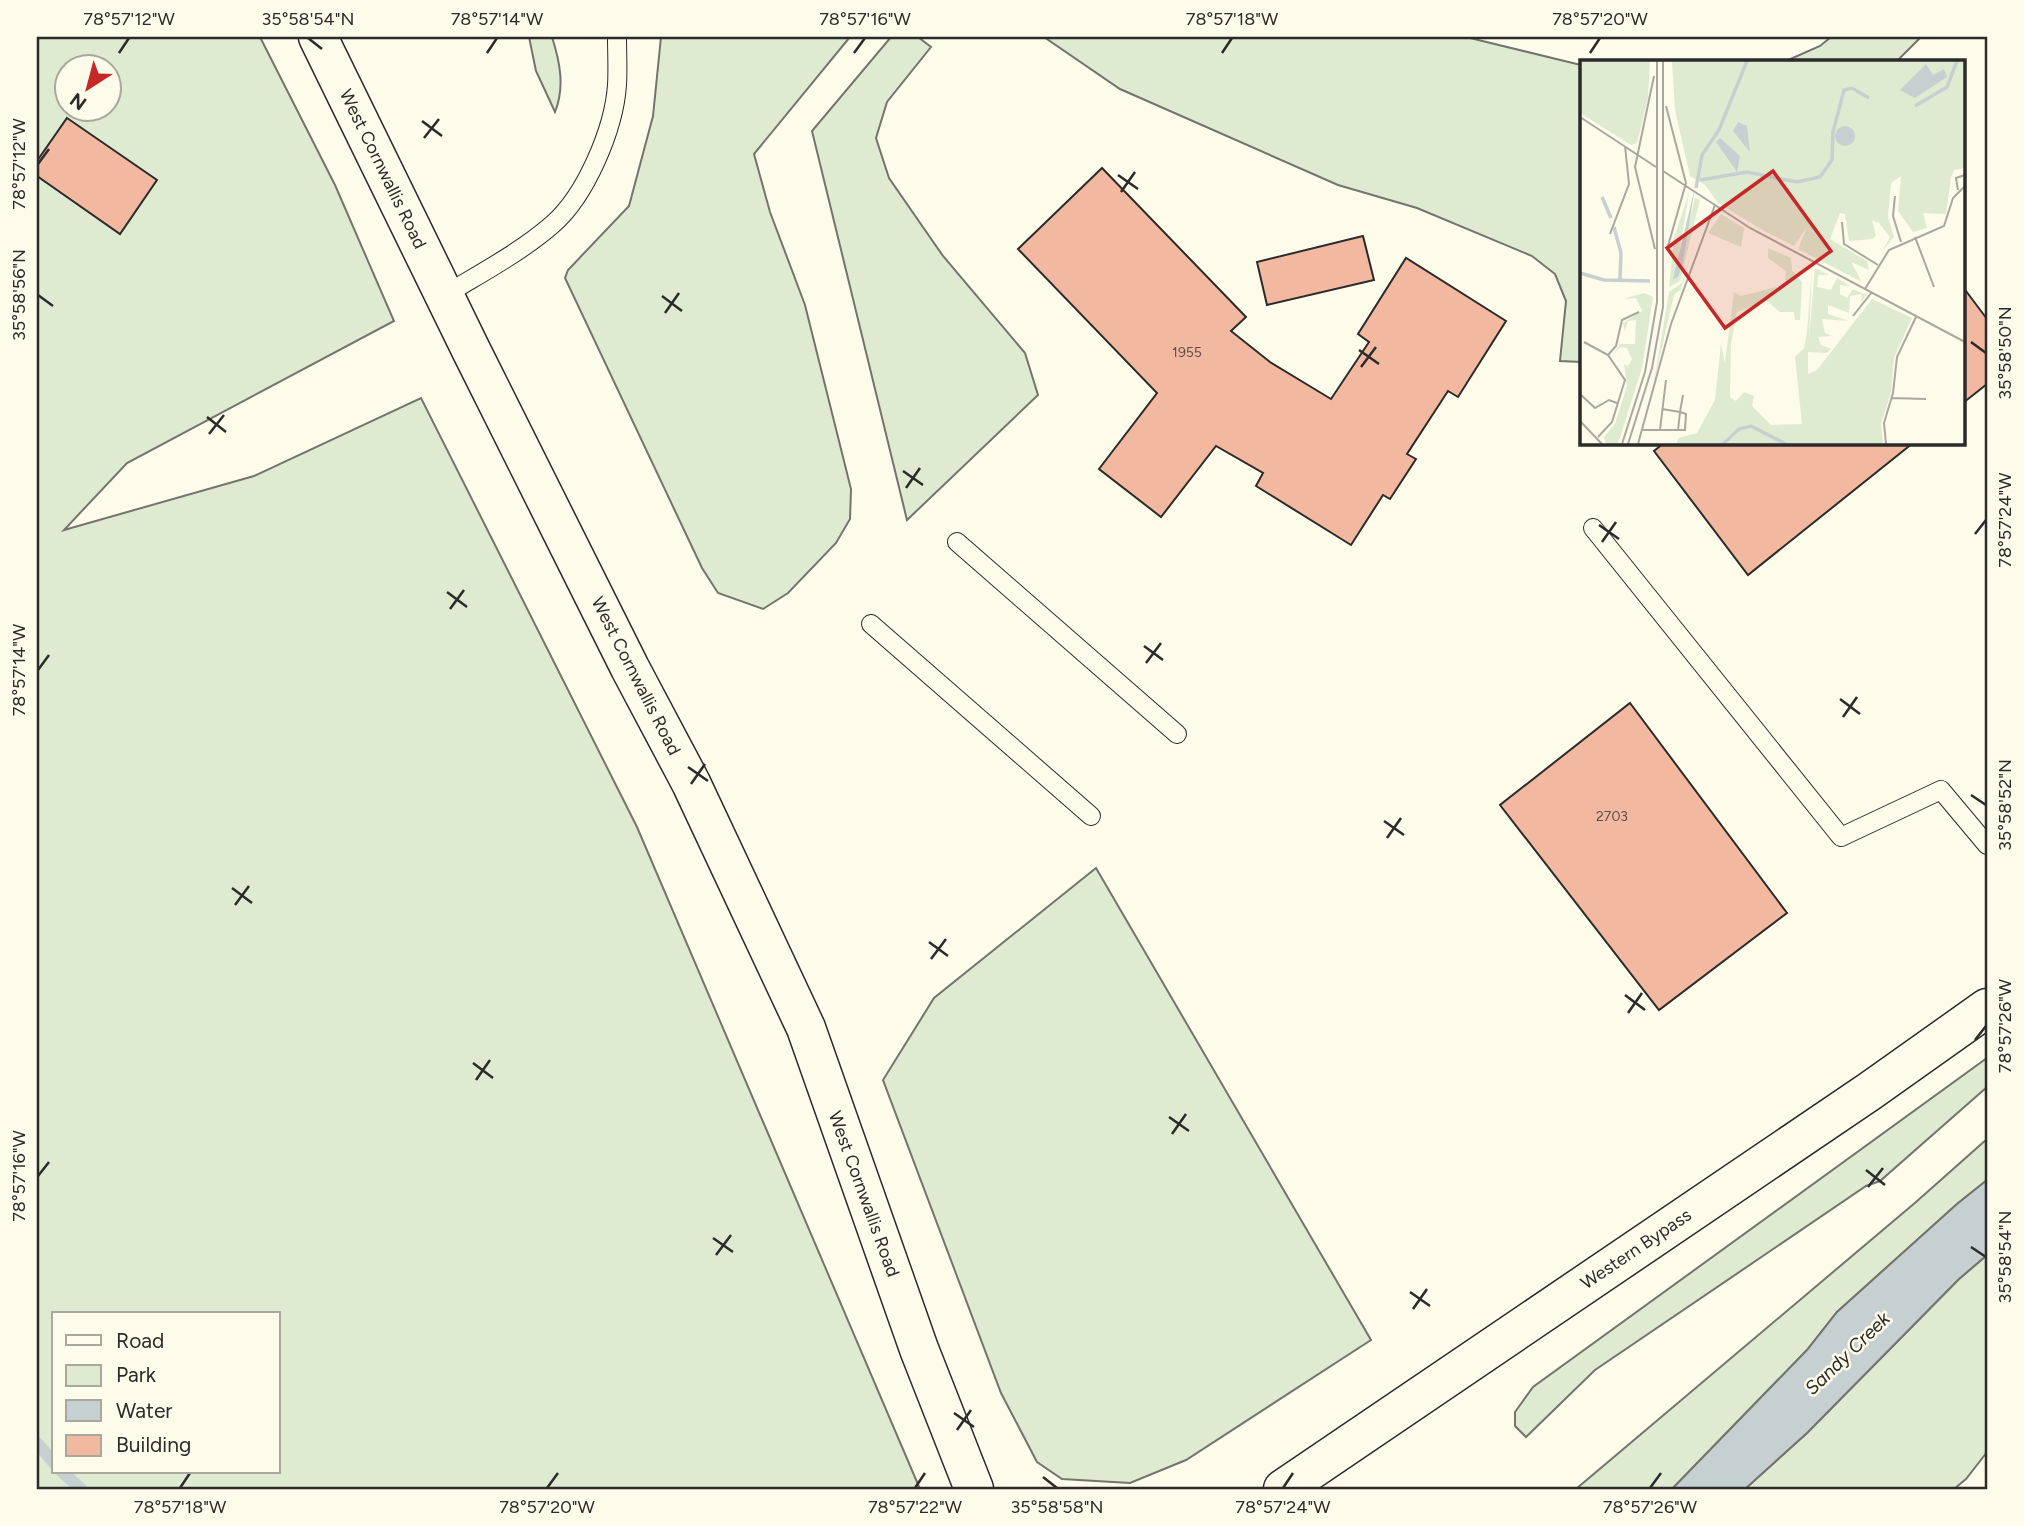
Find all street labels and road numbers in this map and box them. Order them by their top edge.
street label: West Cornwallis Road [335,86,431,252]
street label: West Cornwallis Road [587,593,685,759]
street label: West Cornwallis Road [824,1108,904,1280]
street label: Western Bypass [1576,1204,1696,1294]

